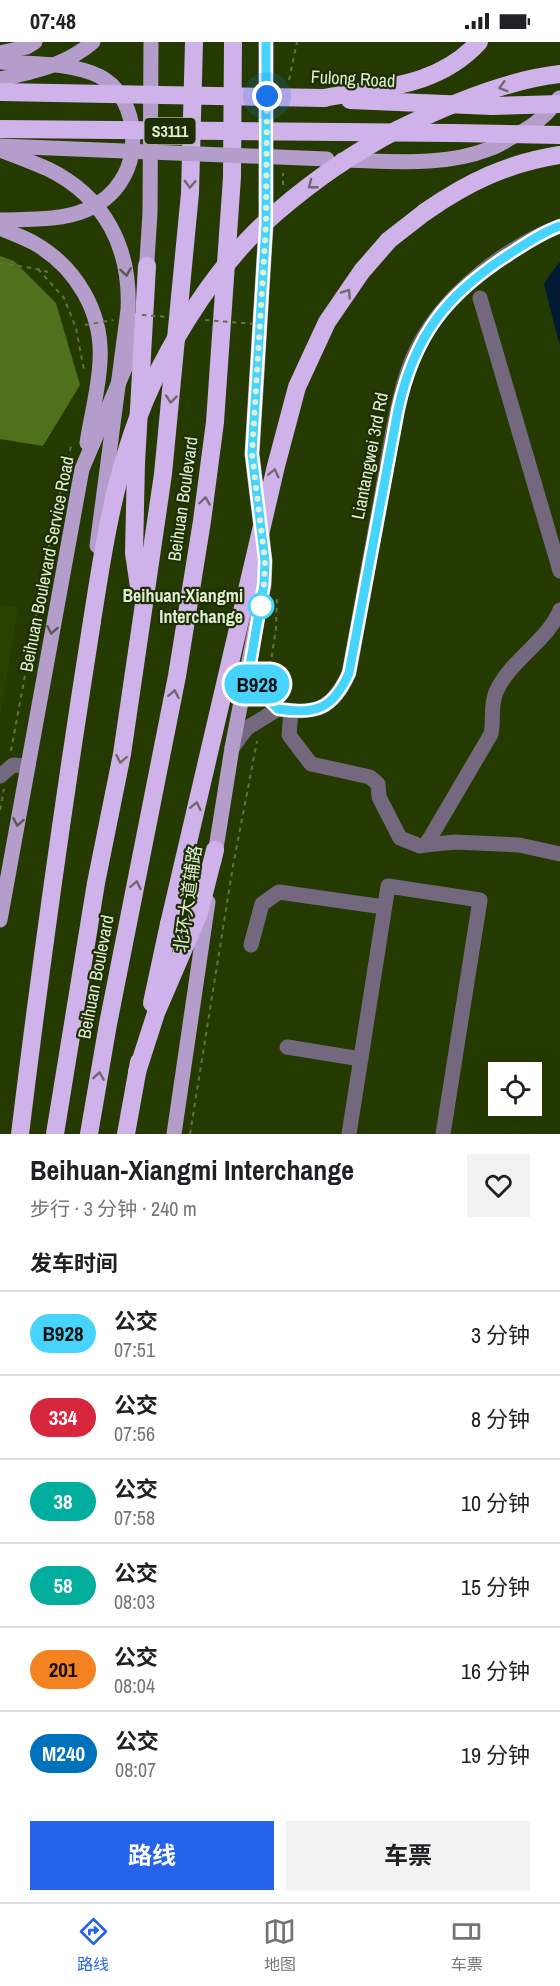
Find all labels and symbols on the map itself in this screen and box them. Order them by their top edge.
street label: Fulong Road [310,64,396,93]
one-way arrow [498,80,509,92]
your location [252,81,282,111]
road number: S3111 [144,118,195,144]
one-way arrow [307,177,318,188]
one-way arrow [184,180,197,189]
one-way arrow [120,267,132,277]
one-way arrow [340,289,351,300]
street label: Liantangwei 3rd Rd [345,390,394,522]
one-way arrow [165,395,178,404]
street label: Beihuan Boulevard [161,435,204,563]
street label: Beihuan Boulevard Service Road [13,454,80,674]
one-way arrow [267,468,280,478]
one-way arrow [198,496,210,506]
place label: Beihuan-Xiangmi Interchange [122,583,243,629]
marker: Beihuan-Xiangmi Interchange [248,593,274,619]
one-way arrow [46,625,59,635]
line badge: B928 [215,664,299,704]
one-way arrow [167,689,180,699]
one-way arrow [115,754,128,764]
one-way arrow [189,801,202,811]
one-way arrow [12,817,25,827]
street label: 北环大道辅路 [168,844,207,954]
one-way arrow [129,880,142,890]
street label: Beihuan Boulevard [71,913,120,1041]
one-way arrow [92,1072,105,1082]

